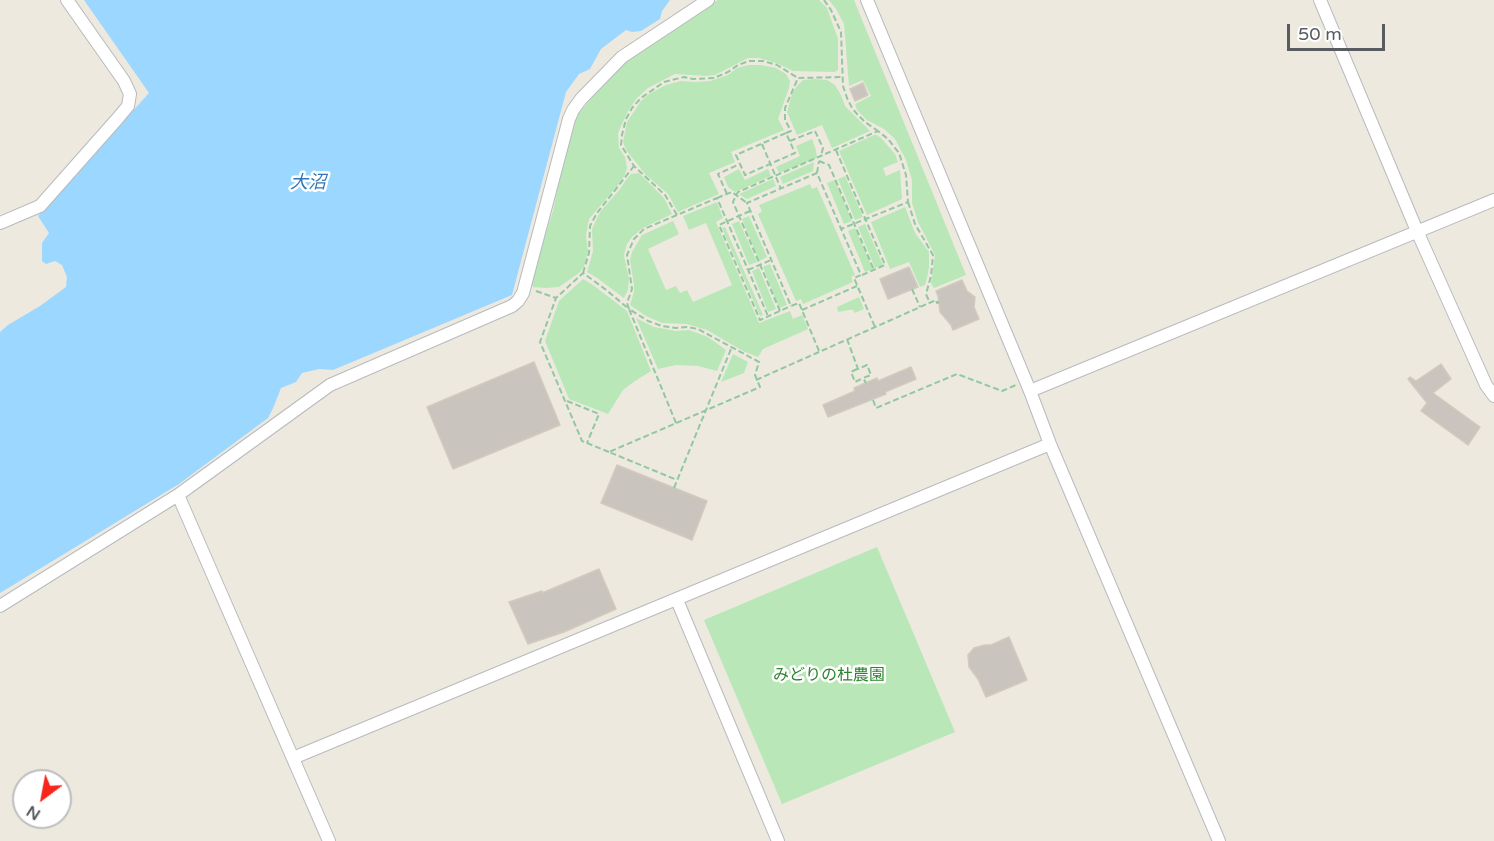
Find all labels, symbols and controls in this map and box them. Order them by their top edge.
scale bar [1290,12,1388,50]
text: 50 m [1298,23,1342,45]
water label: 大沼 [290,172,326,194]
park label: みどりの杜農園 [773,666,885,686]
north arrow [12,769,72,829]
text: N [23,801,44,824]

